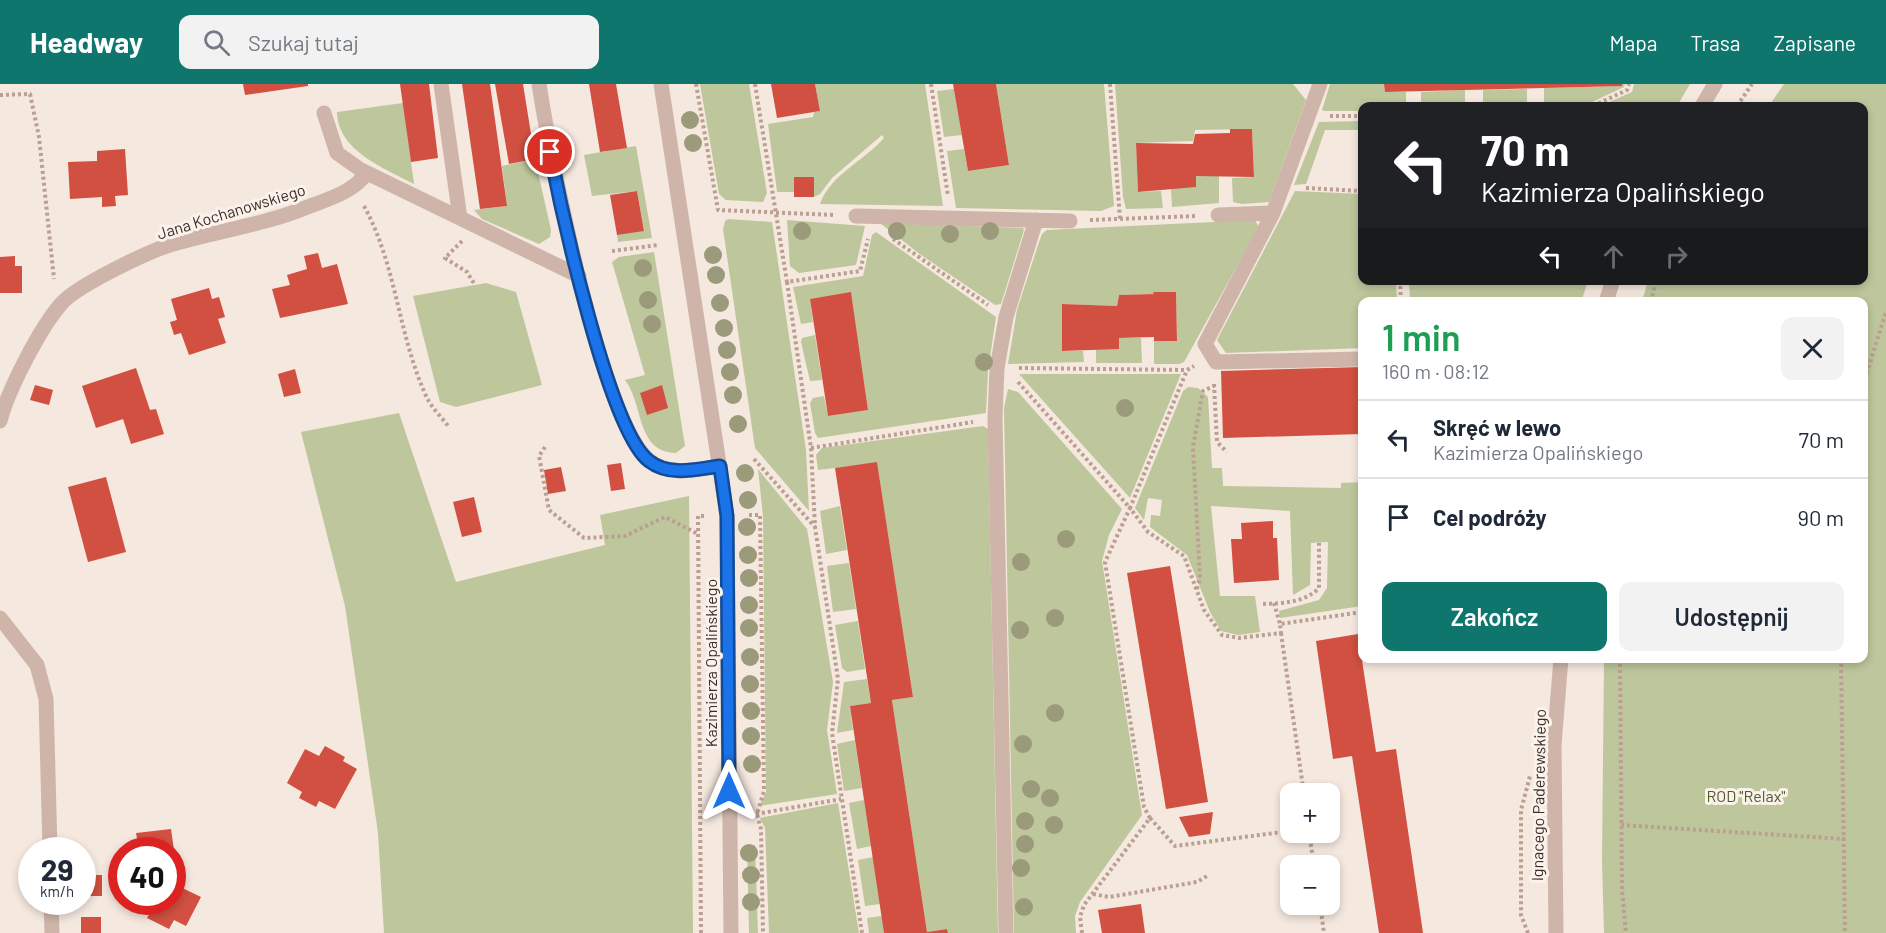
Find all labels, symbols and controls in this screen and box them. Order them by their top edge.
search box [179,15,599,69]
text: Headway [30,25,143,59]
icon: search [200,26,233,59]
text: Szukaj tutaj [248,29,359,55]
text: Mapa [1610,30,1658,55]
text: Trasa [1691,30,1741,55]
text: Zapisane [1774,30,1856,55]
text: 70 m [1481,124,1569,174]
pin [524,126,575,177]
icon: left [1382,126,1460,204]
icon: arrive [533,135,566,168]
text: Kazimierza Opalińskiego [1481,175,1765,207]
street label: Jana Kochanowskiego [154,179,308,243]
icon: left [1534,240,1567,273]
icon: ahead [1597,240,1630,273]
icon: right [1660,240,1693,273]
text: 1 min [1382,315,1461,358]
button: close [1781,317,1844,380]
text: 160 m · 08:12 [1382,359,1490,383]
text: Skręć w lewo [1433,414,1561,440]
icon: left [1382,423,1415,456]
text: 70 m [1799,426,1844,452]
text: Kazimierza Opalińskiego [1433,440,1643,464]
icon: arrive [1382,501,1415,534]
text: Cel podróży [1433,504,1547,530]
text: 90 m [1798,504,1844,530]
street label: Kazimierza Opalińskiego [701,579,720,747]
button: Zakończ [1382,582,1607,651]
button: Udostępnij [1619,582,1844,651]
street label: Ignacego Paderewskiego [1527,709,1549,881]
position arrow [697,759,761,823]
map controls [1280,783,1340,915]
button: + [1280,783,1340,843]
park label: ROD "Relax" [1706,786,1786,805]
speed limit sign: 40 [108,837,186,915]
text: 29 [41,851,73,887]
button: − [1280,855,1340,915]
text: km/h [40,882,74,900]

